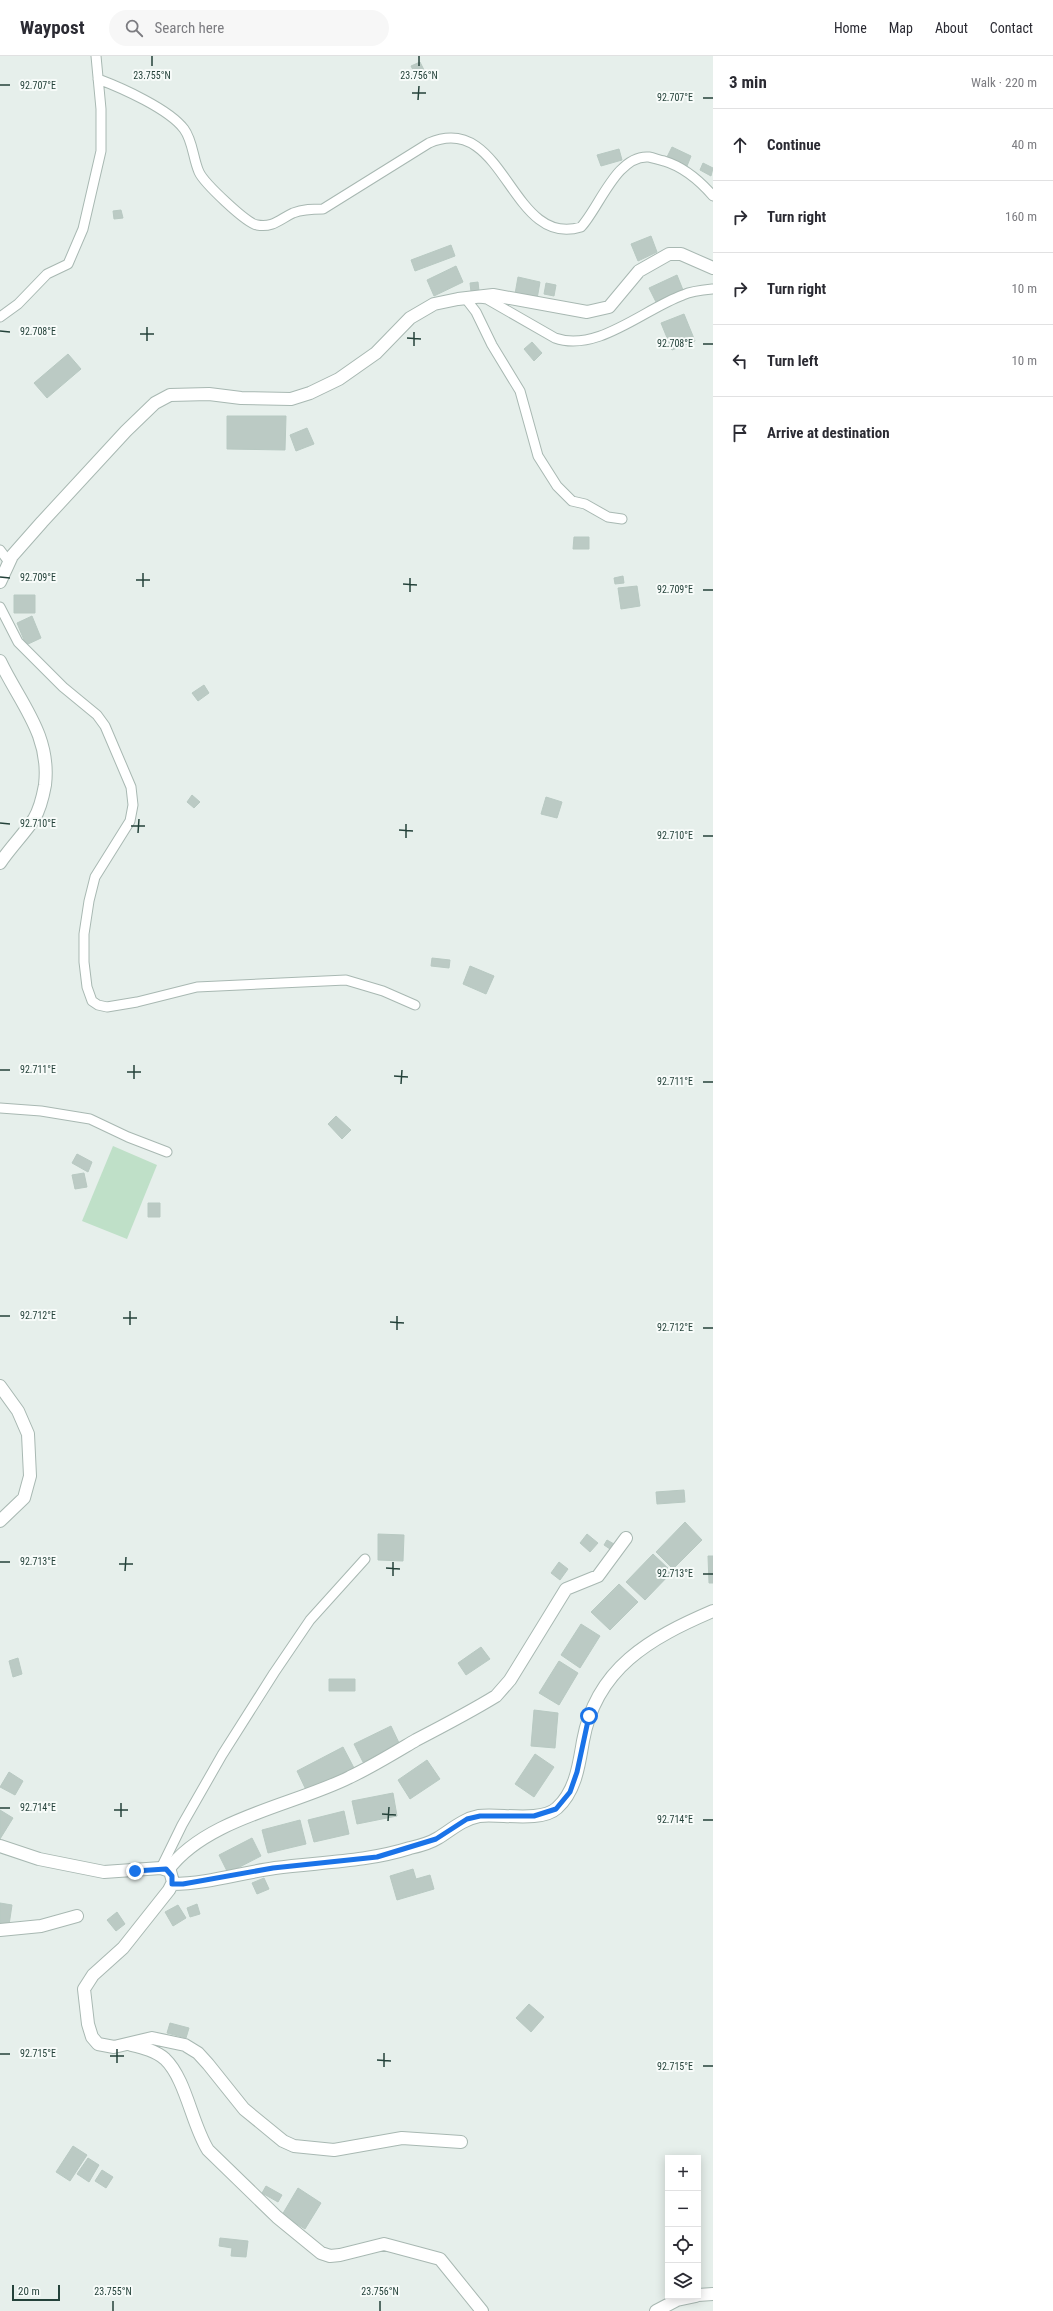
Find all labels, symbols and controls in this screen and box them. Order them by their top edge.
search box [109,10,389,46]
text: Waypost [20,16,85,39]
icon: search [123,17,145,39]
text: Search here [155,19,224,37]
text: Home [834,20,867,36]
text: Map [889,20,913,36]
text: About [935,20,968,36]
text: Contact [990,20,1033,36]
text: 23.755°N [133,70,171,81]
text: 23.756°N [400,70,438,81]
text: 3 min [729,72,767,92]
text: Walk · 220 m [971,75,1037,90]
text: 92.707°E [20,80,56,91]
text: 92.707°E [657,92,693,103]
icon: ahead [729,134,751,156]
text: Continue [767,136,821,154]
text: 40 m [1011,137,1037,152]
icon: right [729,206,751,228]
text: Turn right [767,208,826,226]
text: 160 m [1005,209,1037,224]
icon: right [729,278,751,300]
text: Turn right [767,280,826,298]
text: 10 m [1011,281,1037,296]
text: 92.708°E [20,326,56,337]
text: 92.708°E [657,338,693,349]
icon: left [729,350,751,372]
text: Turn left [767,352,818,370]
text: 10 m [1011,353,1037,368]
icon: arrive [729,422,751,444]
text: Arrive at destination [767,424,890,442]
text: 92.709°E [20,572,56,583]
text: 92.709°E [657,584,693,595]
text: 92.710°E [20,818,56,829]
text: 92.710°E [657,830,693,841]
text: 92.711°E [20,1064,56,1075]
text: 92.711°E [657,1076,693,1087]
text: 92.712°E [20,1310,56,1321]
text: 92.712°E [657,1322,693,1333]
text: 92.713°E [20,1556,56,1567]
text: 92.713°E [657,1568,693,1579]
route start [580,1707,598,1725]
text: 92.714°E [20,1802,56,1813]
text: 92.714°E [657,1814,693,1825]
route end [126,1862,144,1880]
text: 92.715°E [20,2048,56,2059]
text: 92.715°E [657,2061,693,2072]
map controls [665,2155,701,2299]
button: + [665,2155,701,2191]
button: − [665,2191,701,2227]
button: locate [665,2227,701,2263]
button: layers [665,2263,701,2299]
scale bar [12,2283,60,2302]
text: 20 m [18,2285,40,2298]
text: 23.755°N [94,2286,132,2297]
text: 23.756°N [361,2286,399,2297]

